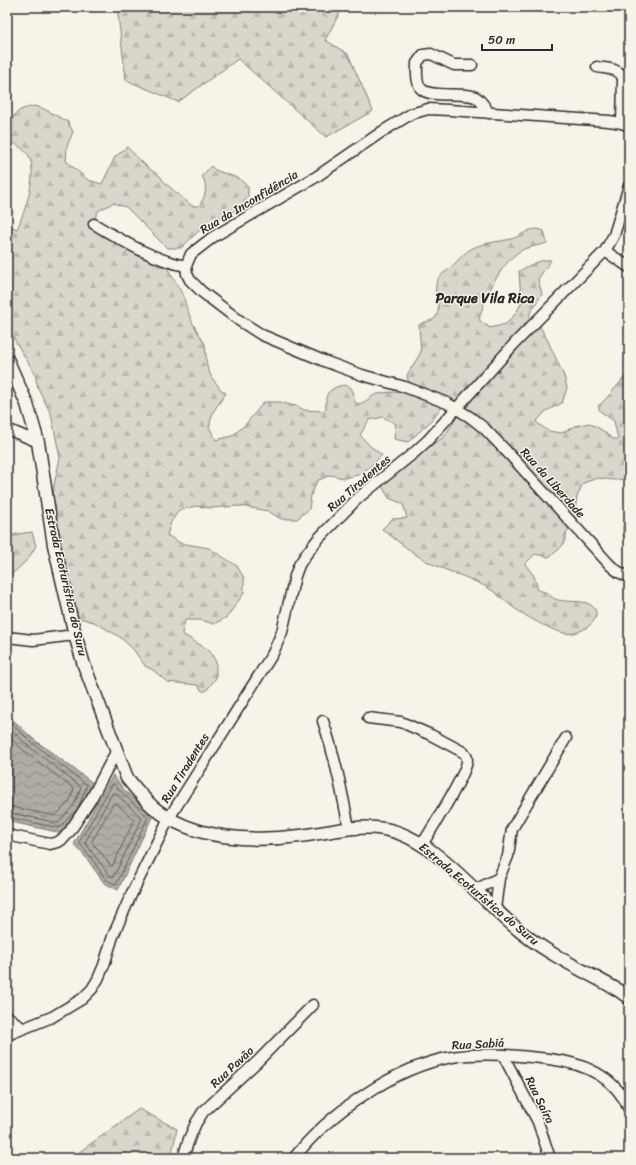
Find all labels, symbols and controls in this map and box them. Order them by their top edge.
scale bar [482,26,552,52]
text: 50 m [488,29,515,51]
street label: Rua da Inconfidência [196,163,303,240]
district label: Parque Vila Rica [435,286,535,311]
street label: Rua da Liberdade [515,442,591,524]
street label: Rua Tiradentes [322,448,396,517]
street label: Estrada Ecoturística do Suru [38,506,94,659]
street label: Rua Tiradentes [155,728,216,807]
street label: Estrada Ecoturística do Suru [414,837,545,952]
street label: Rua Sabiá [451,1032,505,1056]
street label: Rua Pavão [205,1041,259,1093]
street label: Rua Saíra [519,1072,561,1128]

